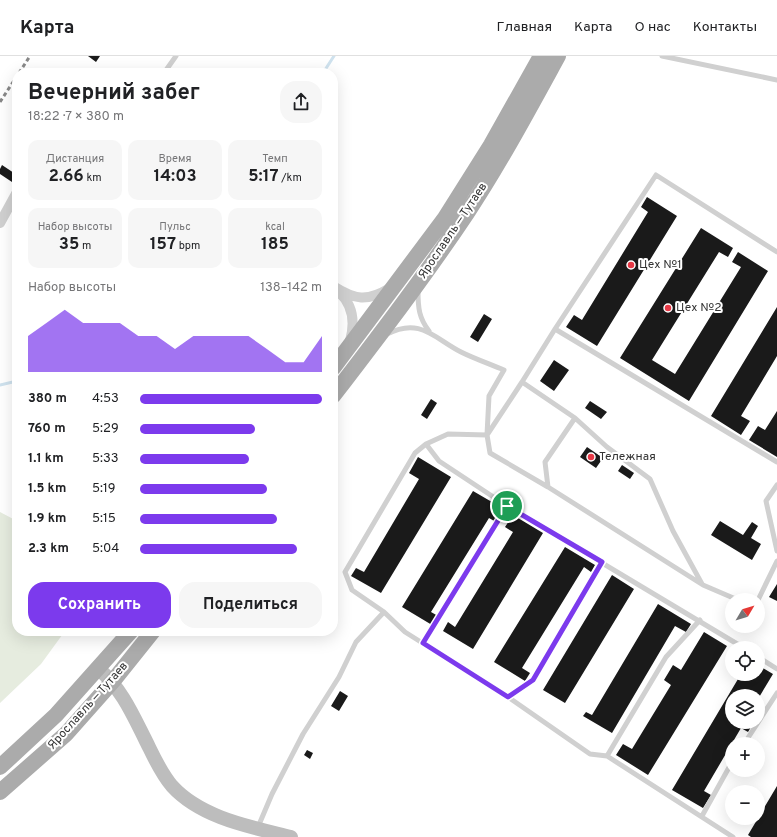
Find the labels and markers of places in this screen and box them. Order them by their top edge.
place label: Цех №1 [639,257,682,273]
marker: Цех №1 [626,260,636,270]
place label: Цех №2 [676,300,722,316]
marker: Цех №2 [663,303,673,313]
place label: Тележная [599,449,656,465]
marker: Тележная [586,452,596,462]
pin [490,489,524,523]

